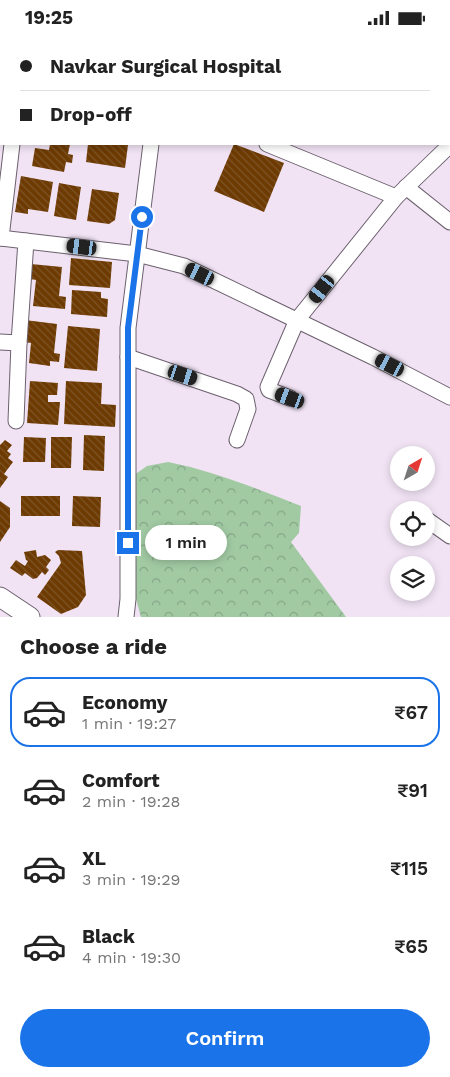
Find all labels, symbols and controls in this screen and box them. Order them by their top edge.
text: 19:25 [25,6,73,29]
text: Navkar Surgical Hospital [50,55,281,78]
text: Drop-off [50,103,132,126]
route start [131,206,153,228]
car [66,238,97,256]
car [183,261,216,287]
car [306,273,337,305]
car [373,352,406,378]
car [166,363,199,387]
car [273,386,306,410]
north arrow [390,446,435,491]
map controls [390,446,435,601]
button: locate [390,501,435,546]
callout: 1 min [146,525,228,561]
route end [117,532,139,554]
text: 1 min [165,533,207,552]
button: layers [390,556,435,601]
text: Choose a ride [20,634,167,659]
icon: car [22,690,67,735]
text: Economy [82,691,167,714]
text: ₹67 [394,701,428,724]
text: 1 min · 19:27 [82,714,176,733]
icon: car [22,768,67,813]
text: Comfort [82,769,160,792]
text: ₹91 [397,779,428,802]
text: 2 min · 19:28 [82,792,180,811]
icon: car [22,846,67,891]
text: XL [82,847,106,870]
text: ₹115 [390,857,428,880]
text: 3 min · 19:29 [82,870,180,889]
icon: car [22,924,67,969]
text: Black [82,925,135,948]
text: ₹65 [394,935,428,958]
text: 4 min · 19:30 [82,948,181,967]
button: Confirm [20,1009,430,1067]

